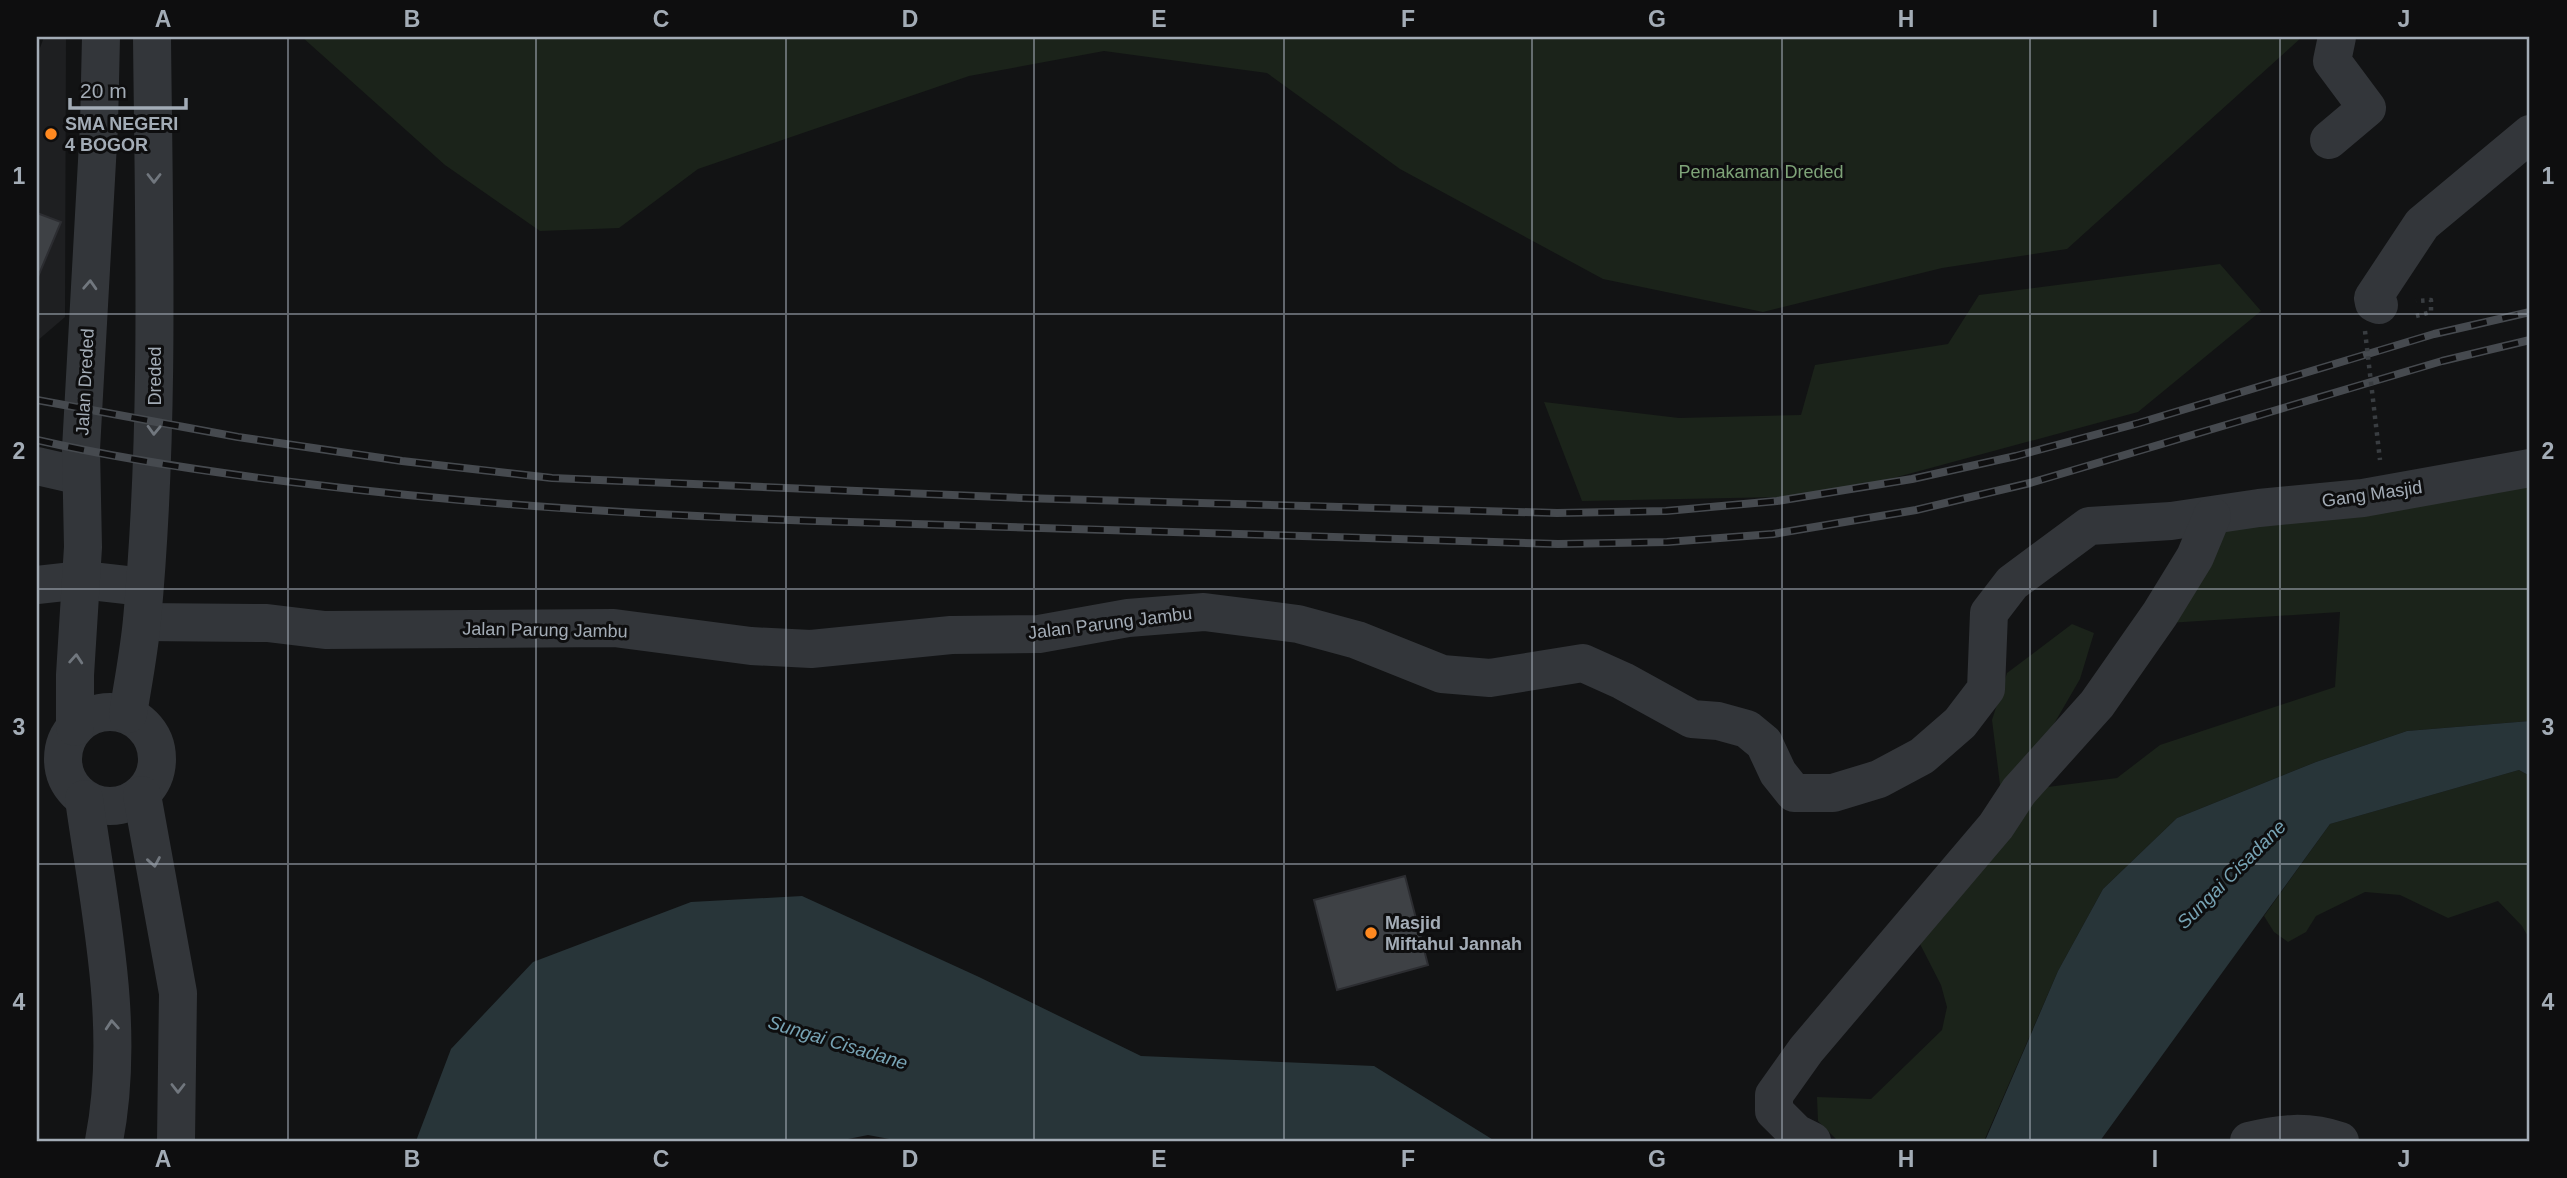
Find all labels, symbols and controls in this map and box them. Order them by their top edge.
text: A [155,6,171,32]
text: B [404,6,420,32]
text: C [653,6,669,32]
text: D [902,6,918,32]
text: E [1151,6,1167,32]
text: F [1401,6,1415,32]
text: G [1648,6,1666,32]
text: H [1898,6,1914,32]
text: I [2152,6,2158,32]
text: J [2398,6,2410,32]
scale bar [70,66,186,110]
text: 20 m [80,79,127,102]
place label: SMA NEGERI 4 BOGOR [65,114,178,155]
marker: SMA NEGERI 4 BOGOR [43,126,59,142]
park label: Pemakaman Dreded [1678,162,1844,182]
text: 1 [13,163,26,189]
text: 1 [2542,163,2555,189]
one-way arrow [146,173,161,184]
one-way arrow [82,279,97,290]
street label: Jalan Dreded [72,328,98,436]
street label: Dreded [145,346,165,406]
one-way arrow [146,425,161,436]
text: 2 [13,438,25,464]
text: 2 [2542,438,2554,464]
street label: Gang Masjid [2321,477,2423,511]
street label: Jalan Parung Jambu [1027,603,1193,643]
street label: Jalan Parung Jambu [462,619,628,641]
one-way arrow [68,653,83,664]
text: 3 [13,714,25,740]
text: 3 [2542,714,2554,740]
water label: Sungai Cisadane [2173,816,2290,933]
one-way arrow [146,856,161,868]
place label: Masjid Miftahul Jannah [1385,913,1522,954]
marker: Masjid Miftahul Jannah [1363,925,1379,941]
text: 4 [13,989,26,1015]
text: 4 [2542,989,2555,1015]
water label: Sungai Cisadane [766,1011,910,1074]
one-way arrow [105,1019,120,1030]
one-way arrow [170,1083,186,1093]
text: A [155,1146,171,1172]
text: B [404,1146,420,1172]
text: C [653,1146,669,1172]
text: D [902,1146,918,1172]
text: E [1151,1146,1167,1172]
text: F [1401,1146,1415,1172]
text: G [1648,1146,1666,1172]
text: H [1898,1146,1914,1172]
text: I [2152,1146,2158,1172]
text: J [2398,1146,2410,1172]

